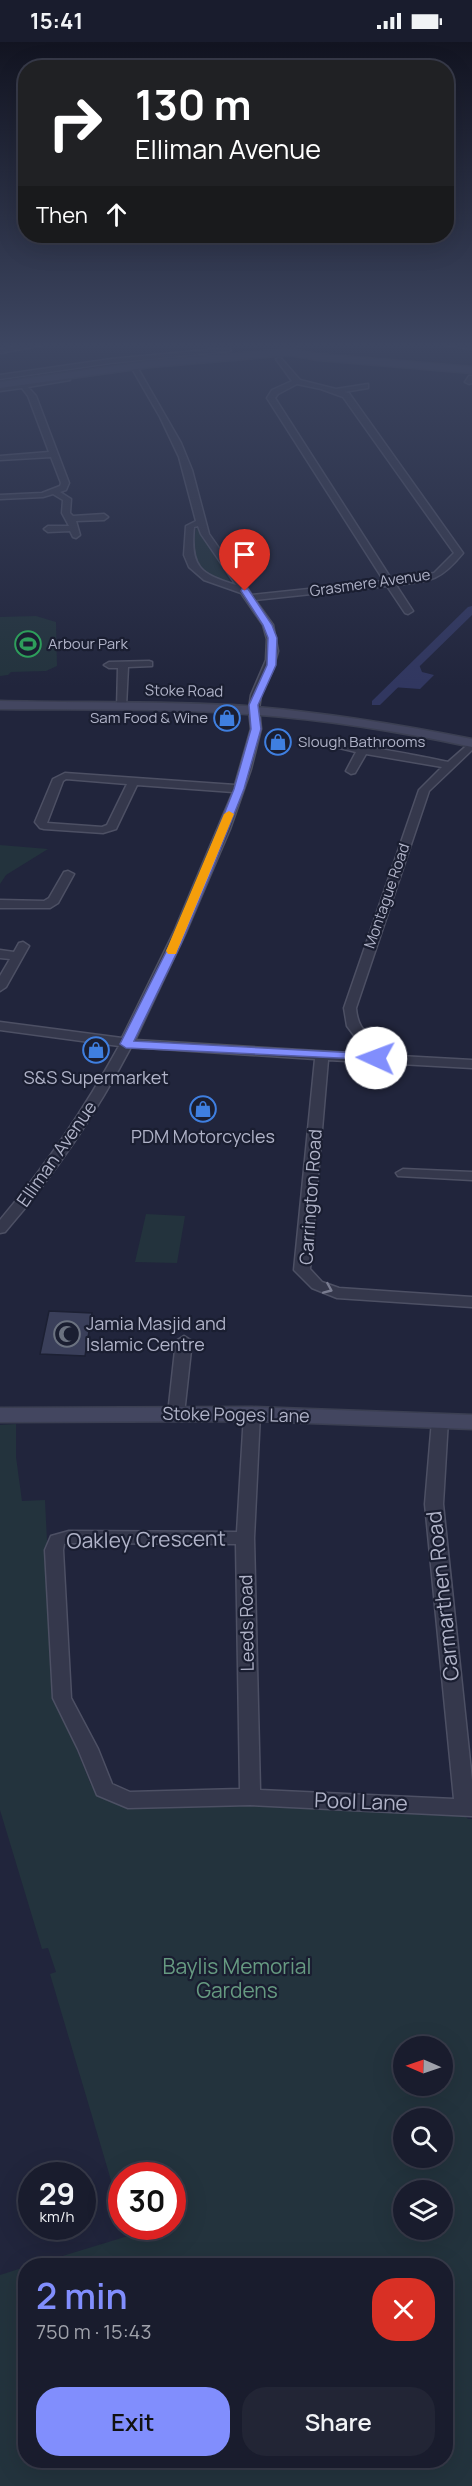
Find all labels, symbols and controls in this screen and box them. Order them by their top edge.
text: 15:41 [30,6,83,36]
text: 130 m [135,75,252,133]
icon: right [36,84,114,162]
text: Elliman Avenue [135,130,321,167]
icon: ahead [100,198,133,231]
text: Then [36,200,88,230]
pin [219,529,270,591]
icon: arrive [228,538,261,571]
street label: Grasmere Avenue [308,564,432,601]
sports icon: Arbour Park [13,629,43,659]
place label: Arbour Park [48,633,128,654]
street label: Stoke Road [145,679,223,702]
shop icon: Sam Food & Wine [212,703,242,733]
place label: Sam Food & Wine [90,707,208,728]
shop icon: Slough Bathrooms [263,727,293,757]
place label: Slough Bathrooms [298,731,425,752]
street label: Montague Road [359,840,414,951]
position arrow [344,1026,408,1090]
shop icon: S&S Supermarket [81,1035,111,1065]
place label: S&S Supermarket [23,1065,169,1089]
shop icon: PDM Motorcycles [188,1094,218,1124]
street label: Elliman Avenue [11,1096,102,1211]
place label: PDM Motorcycles [131,1124,275,1148]
street label: Carrington Road [293,1128,327,1266]
one-way arrow [321,1282,332,1294]
place label: Jamia Masjid and Islamic Centre [86,1311,226,1356]
mosque icon: Jamia Masjid and Islamic Centre [52,1319,82,1349]
street label: Stoke Poges Lane [162,1401,310,1427]
street label: Carmarthen Road [419,1510,465,1682]
street label: Oakley Crescent [66,1524,226,1554]
street label: Leeds Road [233,1575,259,1672]
street label: Pool Lane [314,1785,408,1817]
park label: Baylis Memorial Gardens [163,1952,311,2004]
north arrow [393,2036,453,2096]
map controls [393,2036,453,2240]
button: search [393,2108,453,2168]
speed limit sign: 30 [108,2162,186,2240]
text: 29 [39,2173,75,2214]
button: layers [393,2180,453,2240]
text: km/h [40,2206,74,2227]
text: 2 min [36,2271,128,2320]
button: close [372,2278,435,2341]
text: 750 m · 15:43 [36,2318,151,2345]
button: Exit [36,2387,230,2456]
button: Share [242,2387,435,2456]

